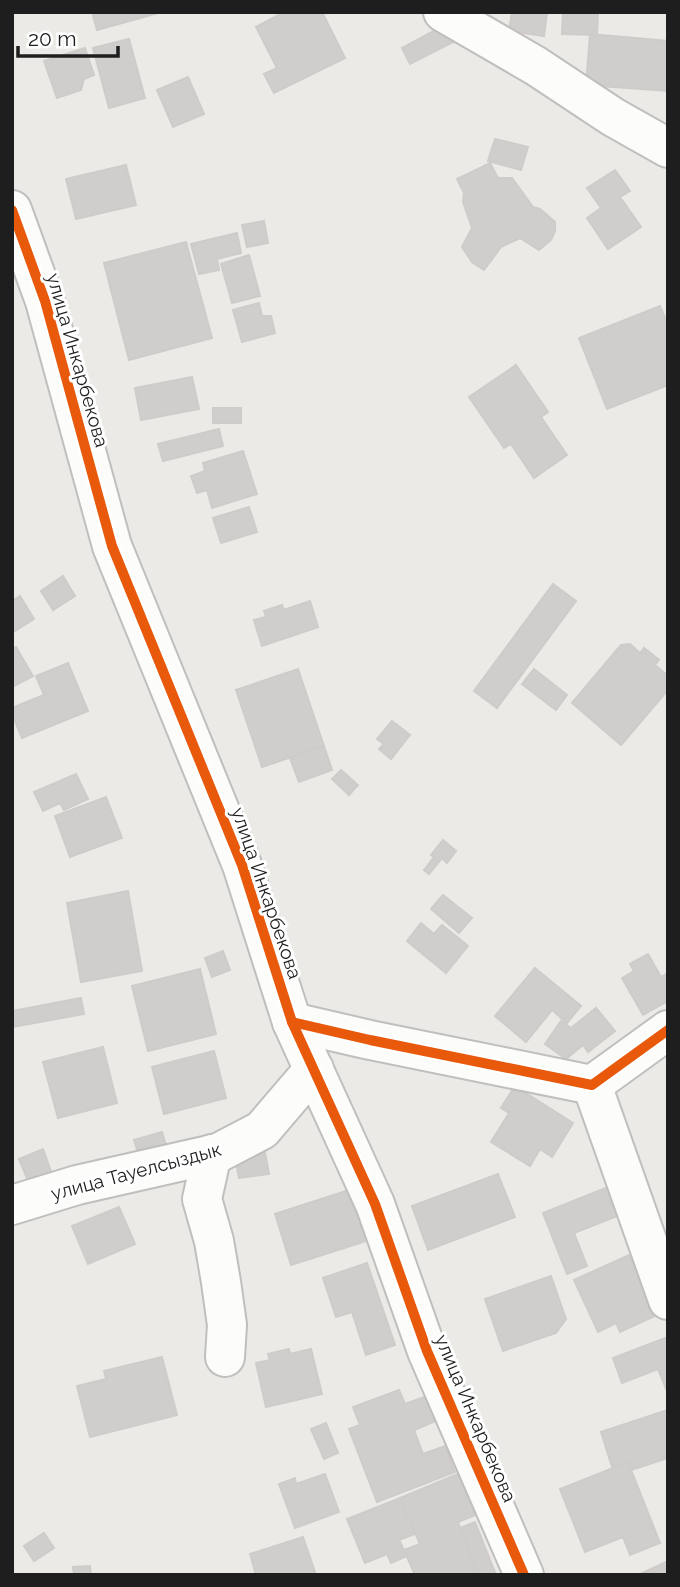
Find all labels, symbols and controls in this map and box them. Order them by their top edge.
scale bar [18,14,117,58]
text: 20 m [28,26,76,51]
street label: улица Инкарбекова [43,270,113,450]
street label: улица Инкарбекова [227,804,307,982]
street label: улица Тауелсыздык [48,1138,224,1204]
street label: улица Инкарбекова [431,1331,521,1505]

